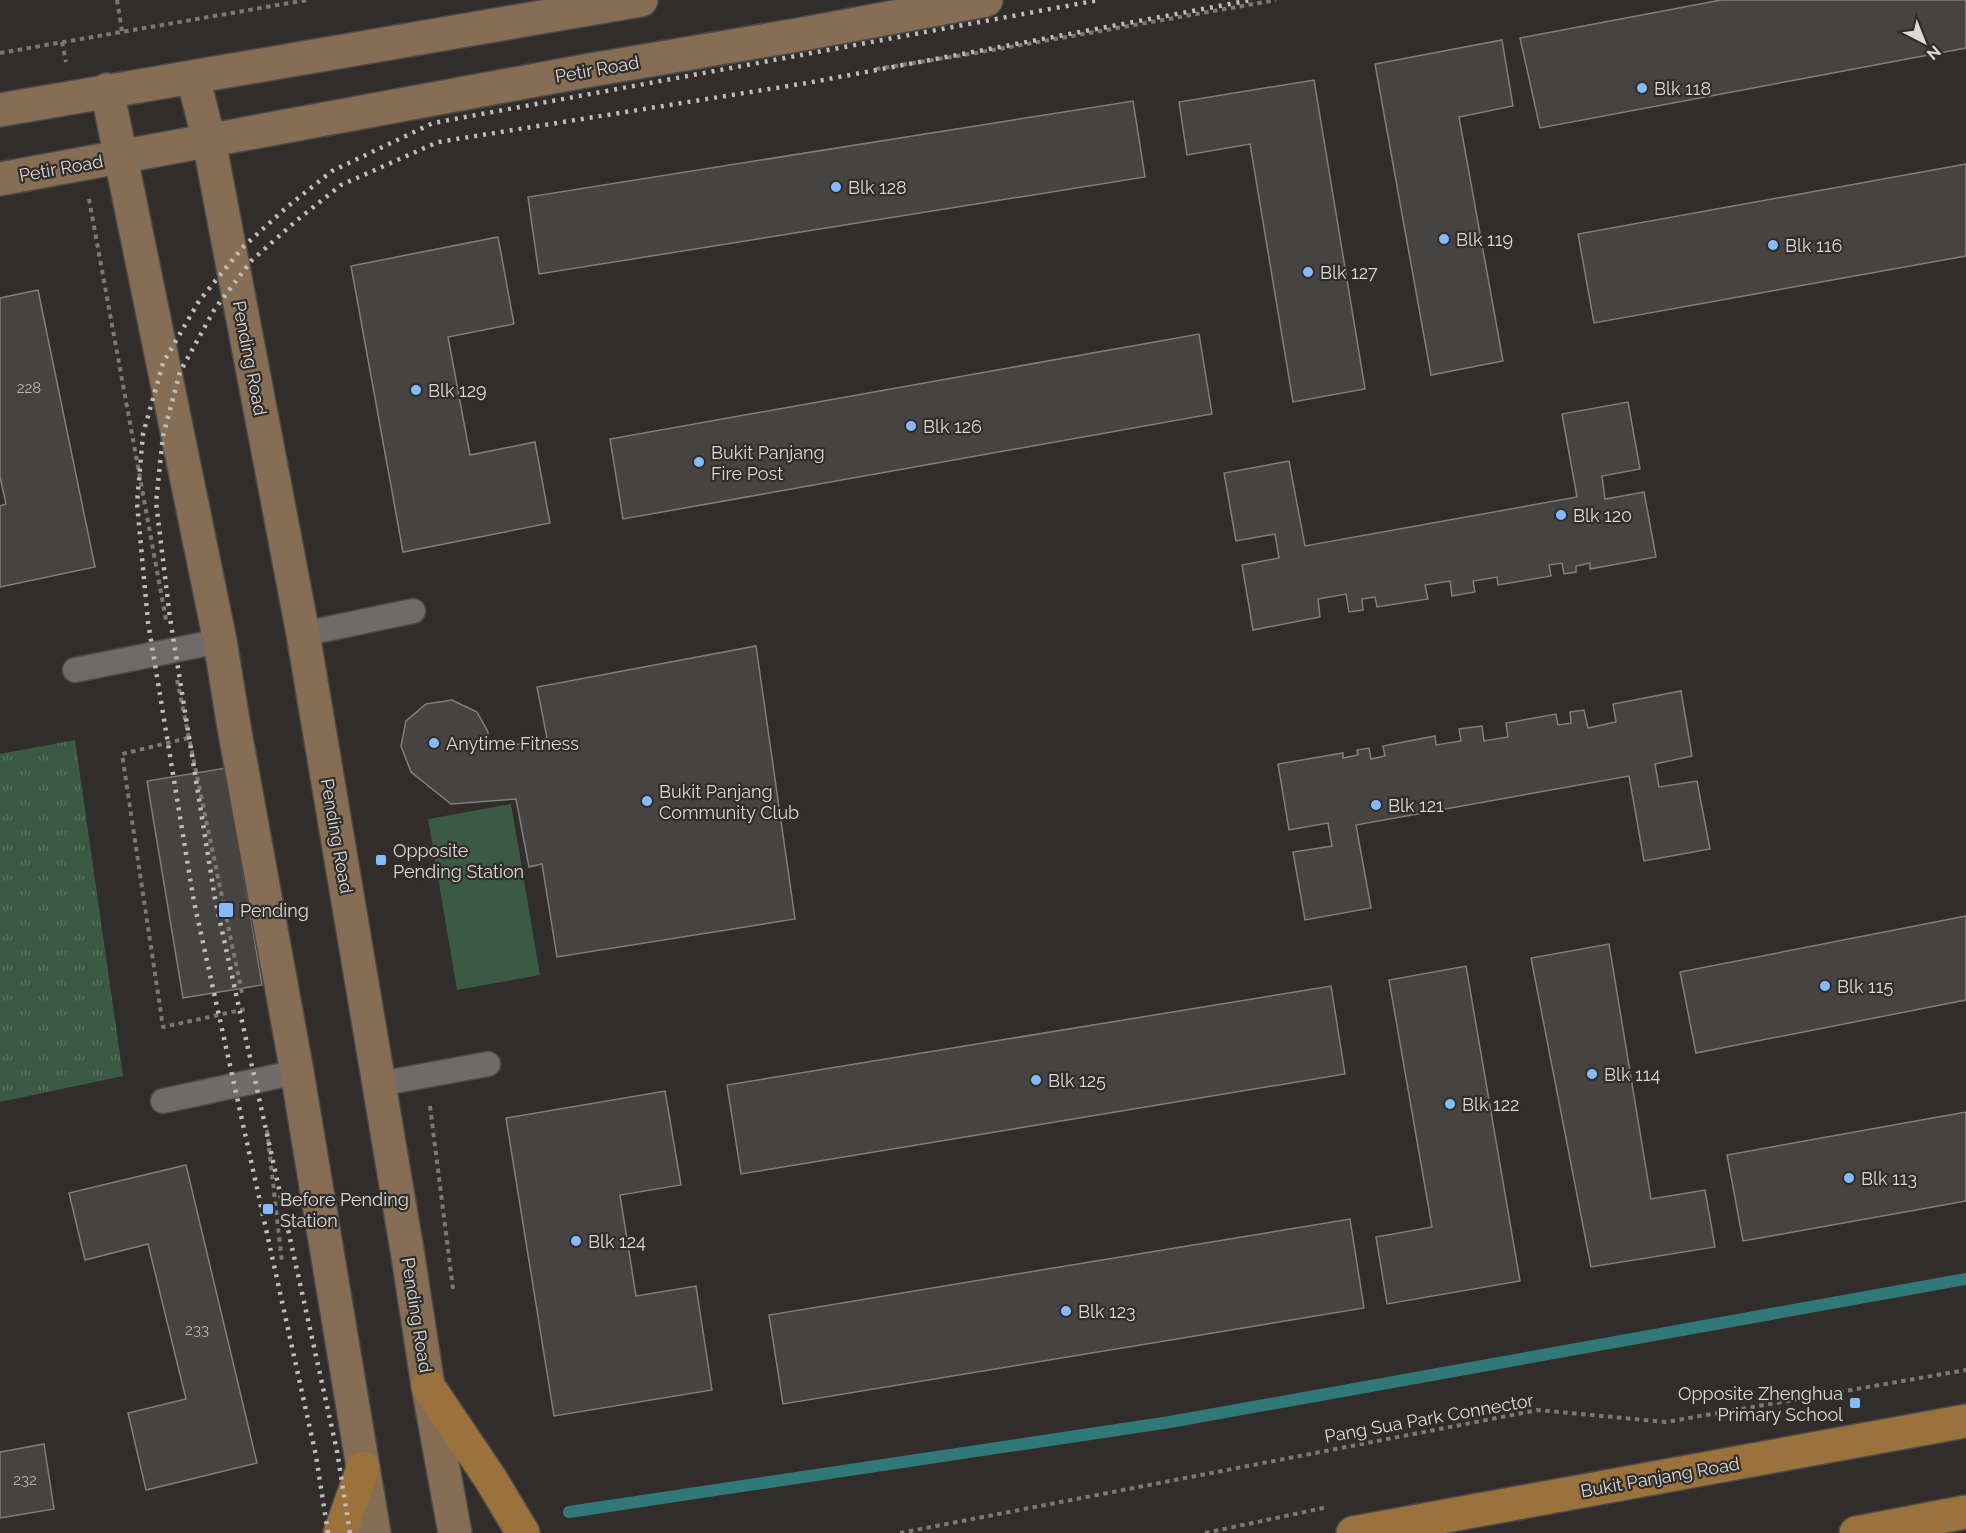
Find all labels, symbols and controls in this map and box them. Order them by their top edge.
north arrow [1894,12,1954,72]
text: N [1923,42,1945,64]
street label: Petir Road [553,51,641,87]
place label: Blk 118 [1654,78,1711,99]
marker: Blk 118 [1635,81,1649,95]
street label: Petir Road [17,150,105,186]
place label: Blk 128 [848,177,907,198]
marker: Blk 128 [829,180,843,194]
place label: Blk 119 [1456,229,1513,250]
marker: Blk 119 [1437,232,1451,246]
place label: Blk 116 [1785,235,1842,256]
marker: Blk 116 [1766,238,1780,252]
place label: Blk 127 [1320,262,1378,283]
marker: Blk 127 [1301,265,1315,279]
street label: Pending Road [229,299,271,417]
house number: 228 [17,379,41,397]
place label: Blk 129 [428,380,487,401]
marker: Blk 129 [409,383,423,397]
place label: Blk 126 [923,416,982,437]
marker: Blk 126 [904,419,918,433]
place label: Bukit Panjang Fire Post [711,442,825,484]
marker: Bukit Panjang Fire Post [692,455,706,469]
place label: Blk 120 [1573,505,1632,526]
marker: Blk 120 [1554,508,1568,522]
place label: Anytime Fitness [446,733,579,754]
marker: Anytime Fitness [427,736,441,750]
street label: Pending Road [317,777,357,895]
place label: Bukit Panjang Community Club [659,781,799,823]
marker: Bukit Panjang Community Club [640,794,654,808]
place label: Blk 121 [1388,795,1444,816]
marker: Blk 121 [1369,798,1383,812]
place label: Opposite Pending Station [393,840,524,882]
marker: Opposite Pending Station [374,853,388,867]
place label: Pending [240,900,309,921]
marker: Pending [217,901,235,919]
place label: Blk 115 [1837,976,1893,997]
marker: Blk 115 [1818,979,1832,993]
place label: Blk 114 [1604,1064,1660,1085]
marker: Blk 114 [1585,1067,1599,1081]
place label: Blk 125 [1048,1070,1106,1091]
marker: Blk 125 [1029,1073,1043,1087]
place label: Blk 122 [1462,1094,1519,1115]
marker: Blk 122 [1443,1097,1457,1111]
place label: Blk 113 [1861,1168,1917,1189]
marker: Blk 113 [1842,1171,1856,1185]
place label: Before Pending Station [280,1189,409,1231]
marker: Before Pending Station [261,1202,275,1216]
place label: Blk 124 [588,1231,646,1252]
marker: Blk 124 [569,1234,583,1248]
street label: Pending Road [398,1256,436,1374]
place label: Blk 123 [1078,1301,1136,1322]
marker: Blk 123 [1059,1304,1073,1318]
house number: 233 [185,1321,209,1339]
place label: Opposite Zhenghua Primary School [1678,1383,1843,1425]
street label: Pang Sua Park Connector [1323,1389,1536,1447]
marker: Opposite Zhenghua Primary School [1848,1396,1862,1410]
street label: Bukit Panjang Road [1579,1453,1741,1501]
house number: 232 [13,1471,37,1489]

